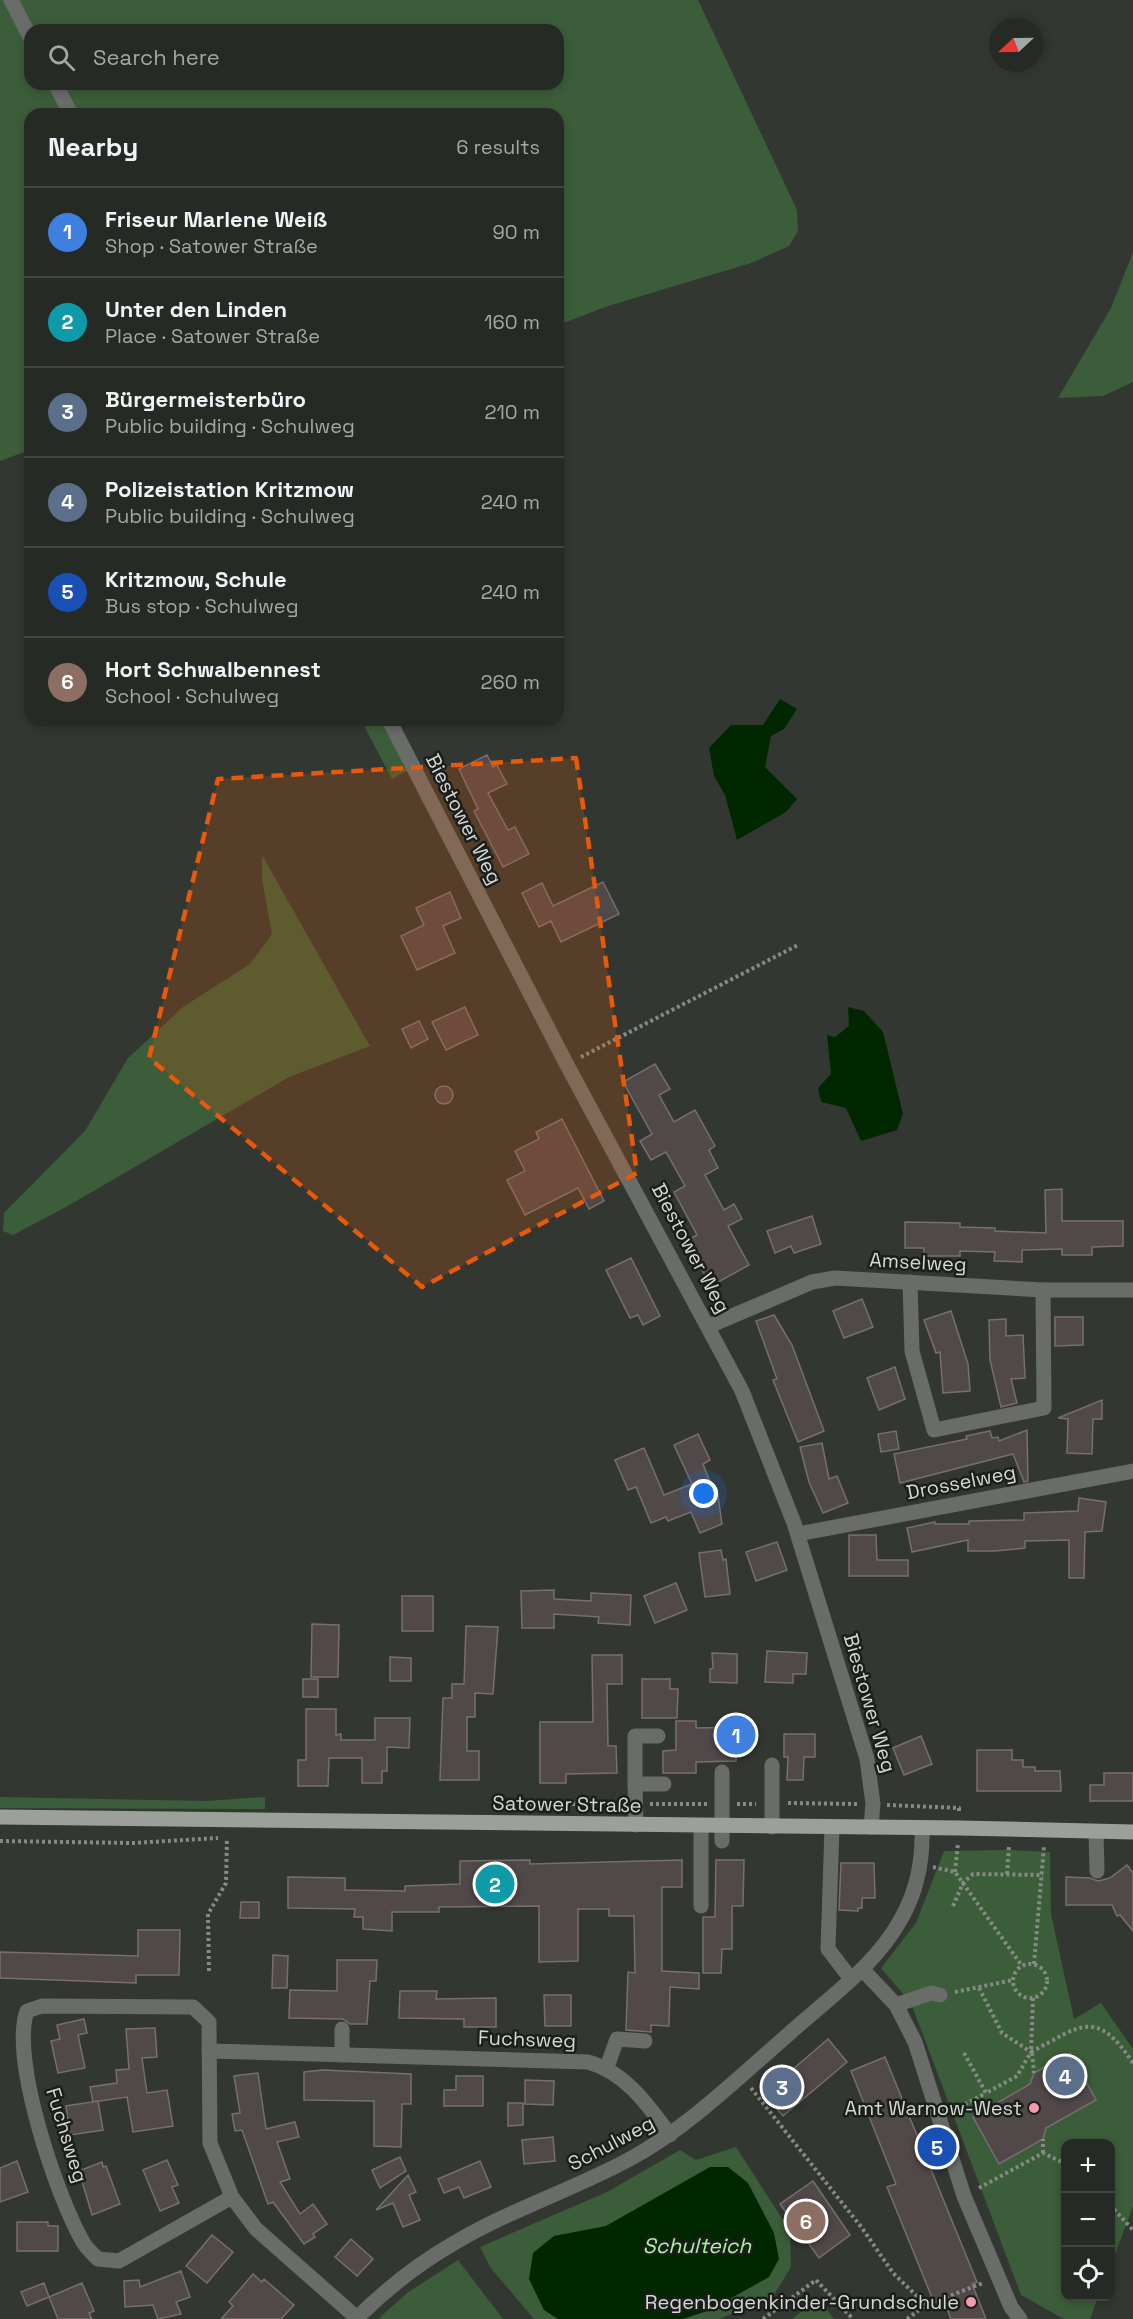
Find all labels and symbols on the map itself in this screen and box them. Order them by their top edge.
north arrow [989,18,1043,72]
street label: Biestower Weg [420,749,508,889]
street label: Biestower Weg [646,1179,736,1317]
street label: Amselweg [869,1246,967,1278]
street label: Drosselweg [904,1459,1018,1505]
your location [689,1479,718,1508]
street label: Biestower Weg [838,1631,902,1775]
pin: 1 [716,1712,756,1758]
street label: Satower Straße [492,1790,642,1818]
pin: 2 [476,1862,514,1906]
street label: Fuchsweg [478,2024,576,2054]
pin: 4 [1046,2054,1084,2098]
pin: 3 [762,2064,802,2110]
street label: Fuchsweg [40,2084,94,2186]
place label: Amt Warnow-West [844,2095,1022,2121]
marker: Amt Warnow-West [1027,2101,1041,2115]
street label: Schulweg [563,2109,659,2177]
pin: 5 [918,2124,956,2170]
pin: 6 [786,2198,826,2244]
water label: Schulteich [643,2232,752,2259]
place label: Regenbogenkinder-Grundschule [645,2289,959,2315]
marker: Regenbogenkinder-Grundschule [964,2295,978,2309]

